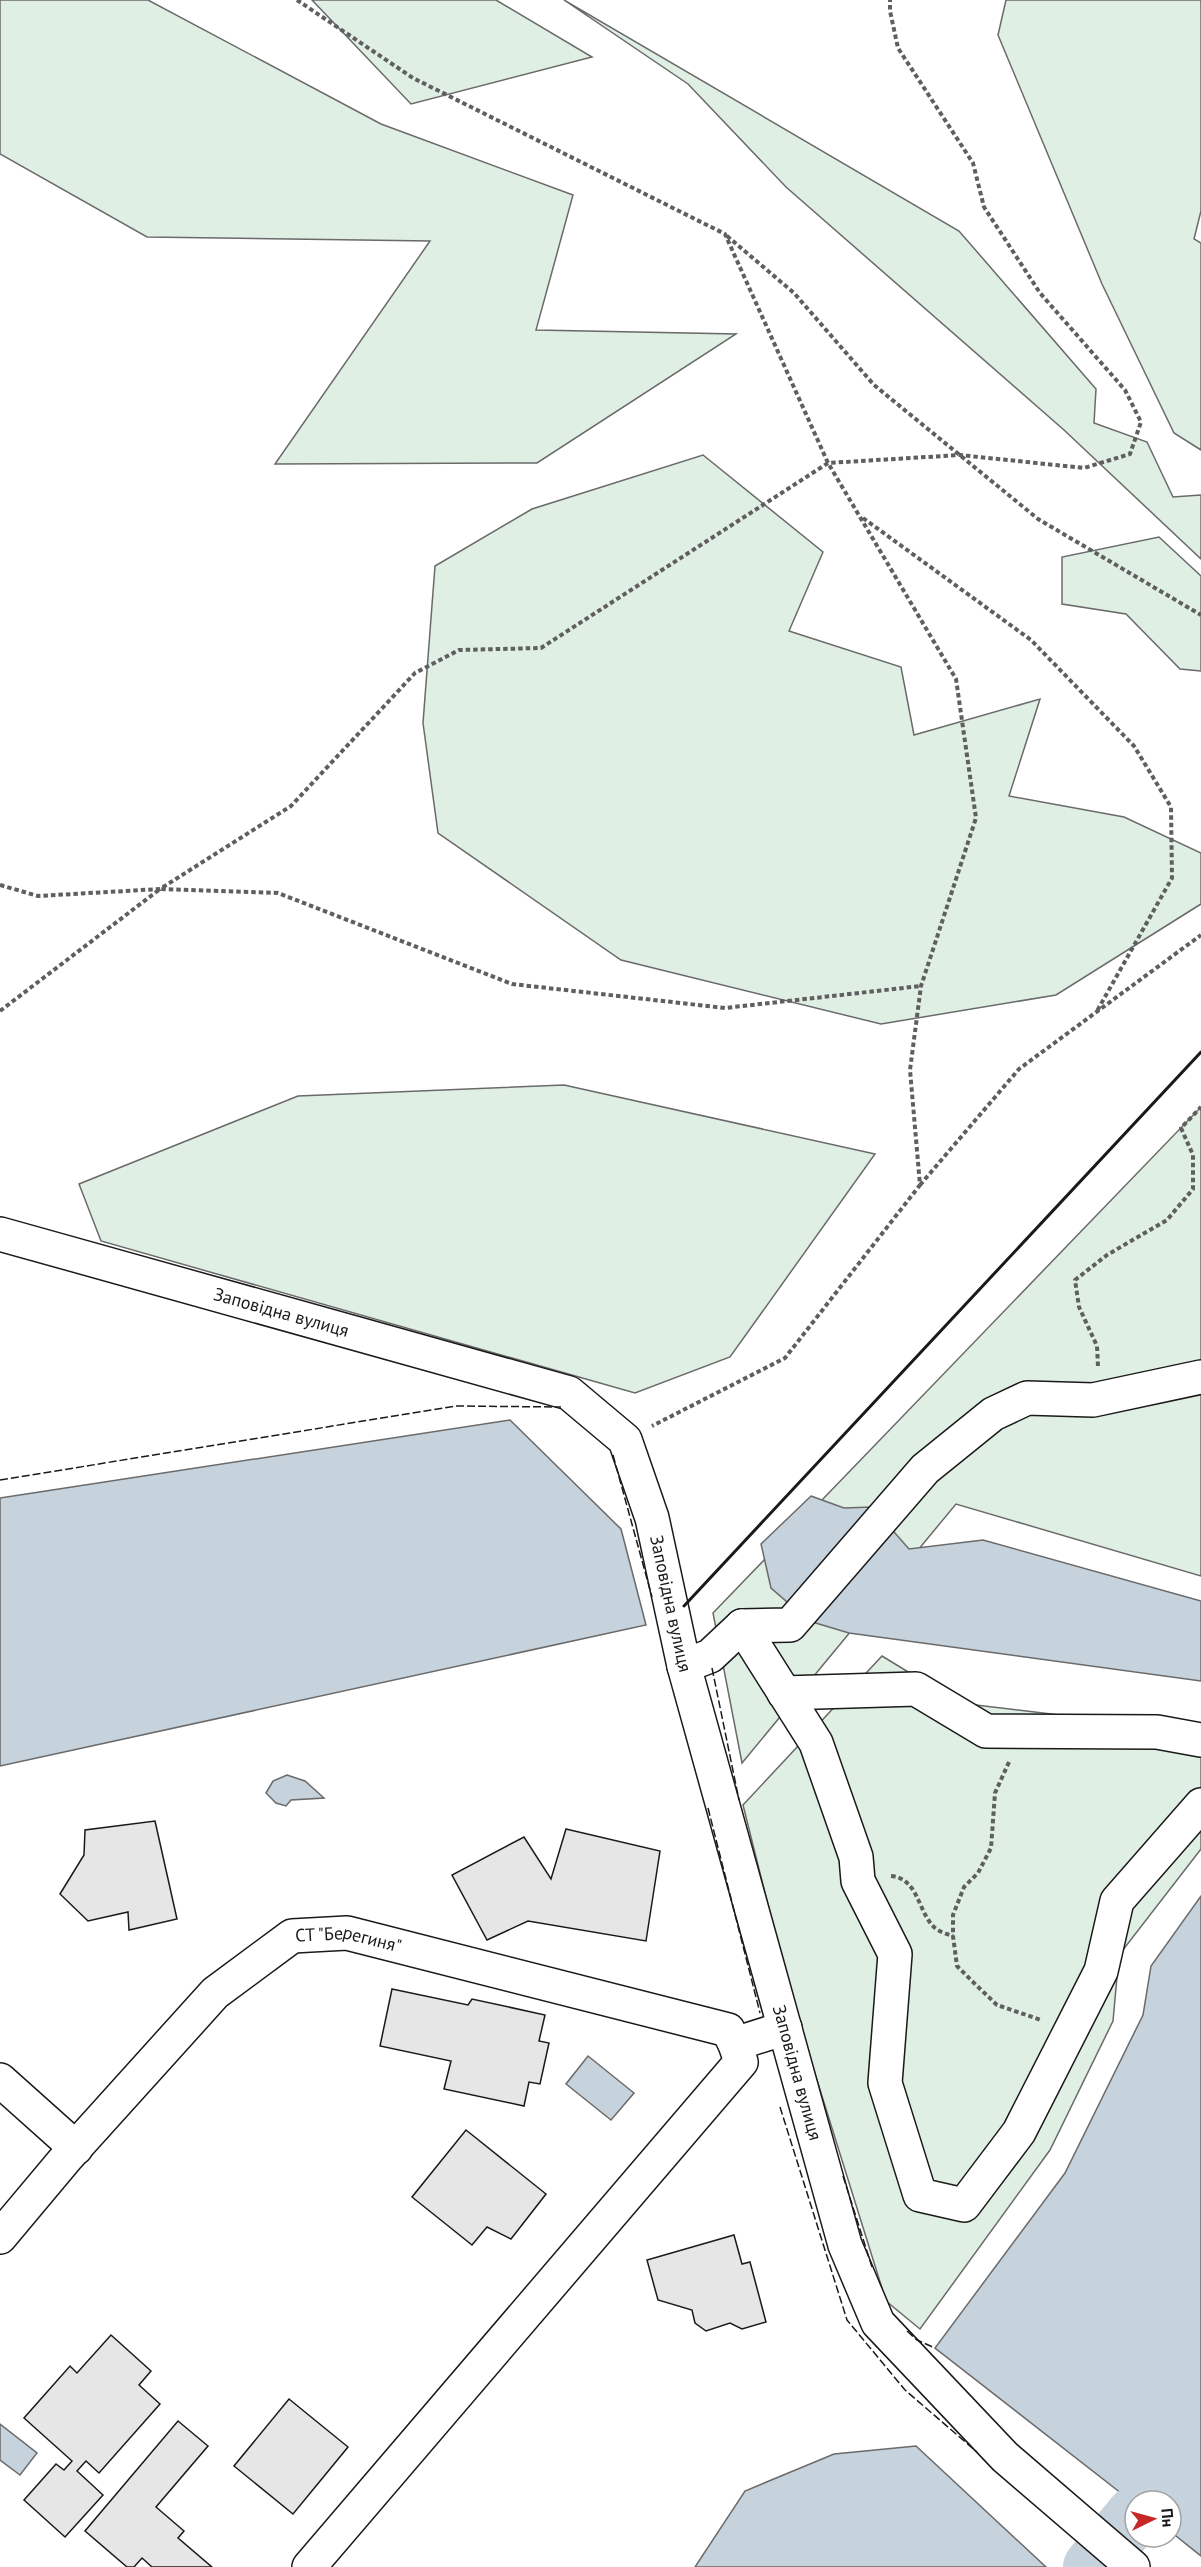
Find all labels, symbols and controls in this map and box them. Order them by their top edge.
street label: Заповідна вулиця [211,1282,352,1342]
street label: Заповідна вулиця [645,1533,697,1675]
street label: СТ "Берегиня" [294,1920,404,1957]
street label: Заповідна вулиця [768,2002,827,2143]
north arrow [1123,2489,1183,2549]
text: Пн [1157,2507,1179,2528]

